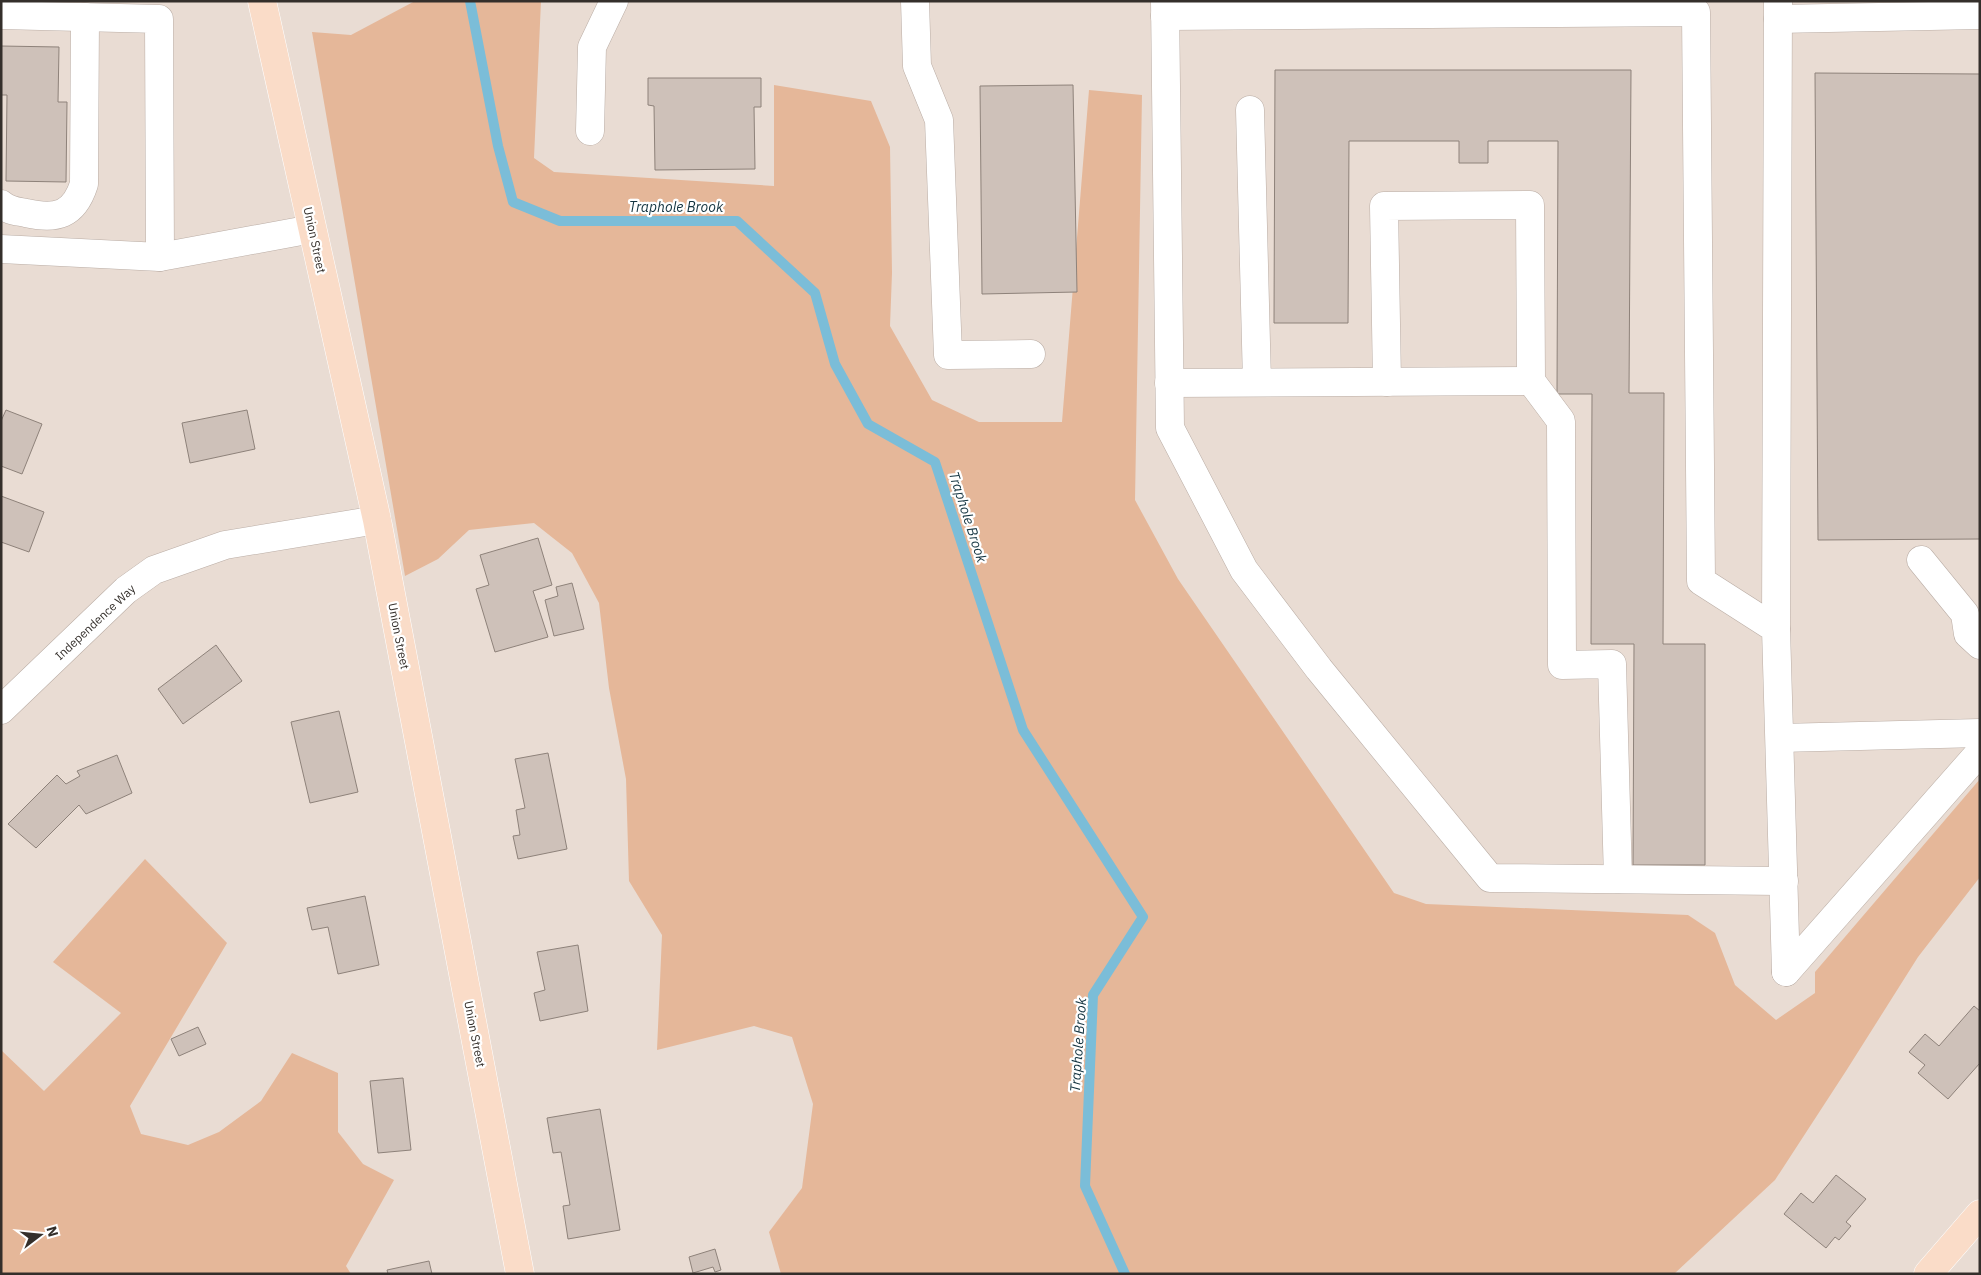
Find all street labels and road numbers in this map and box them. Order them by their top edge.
street label: Union Street [301,206,329,274]
street label: Independence Way [52,581,138,663]
street label: Union Street [385,602,413,670]
street label: Union Street [461,1000,489,1068]

